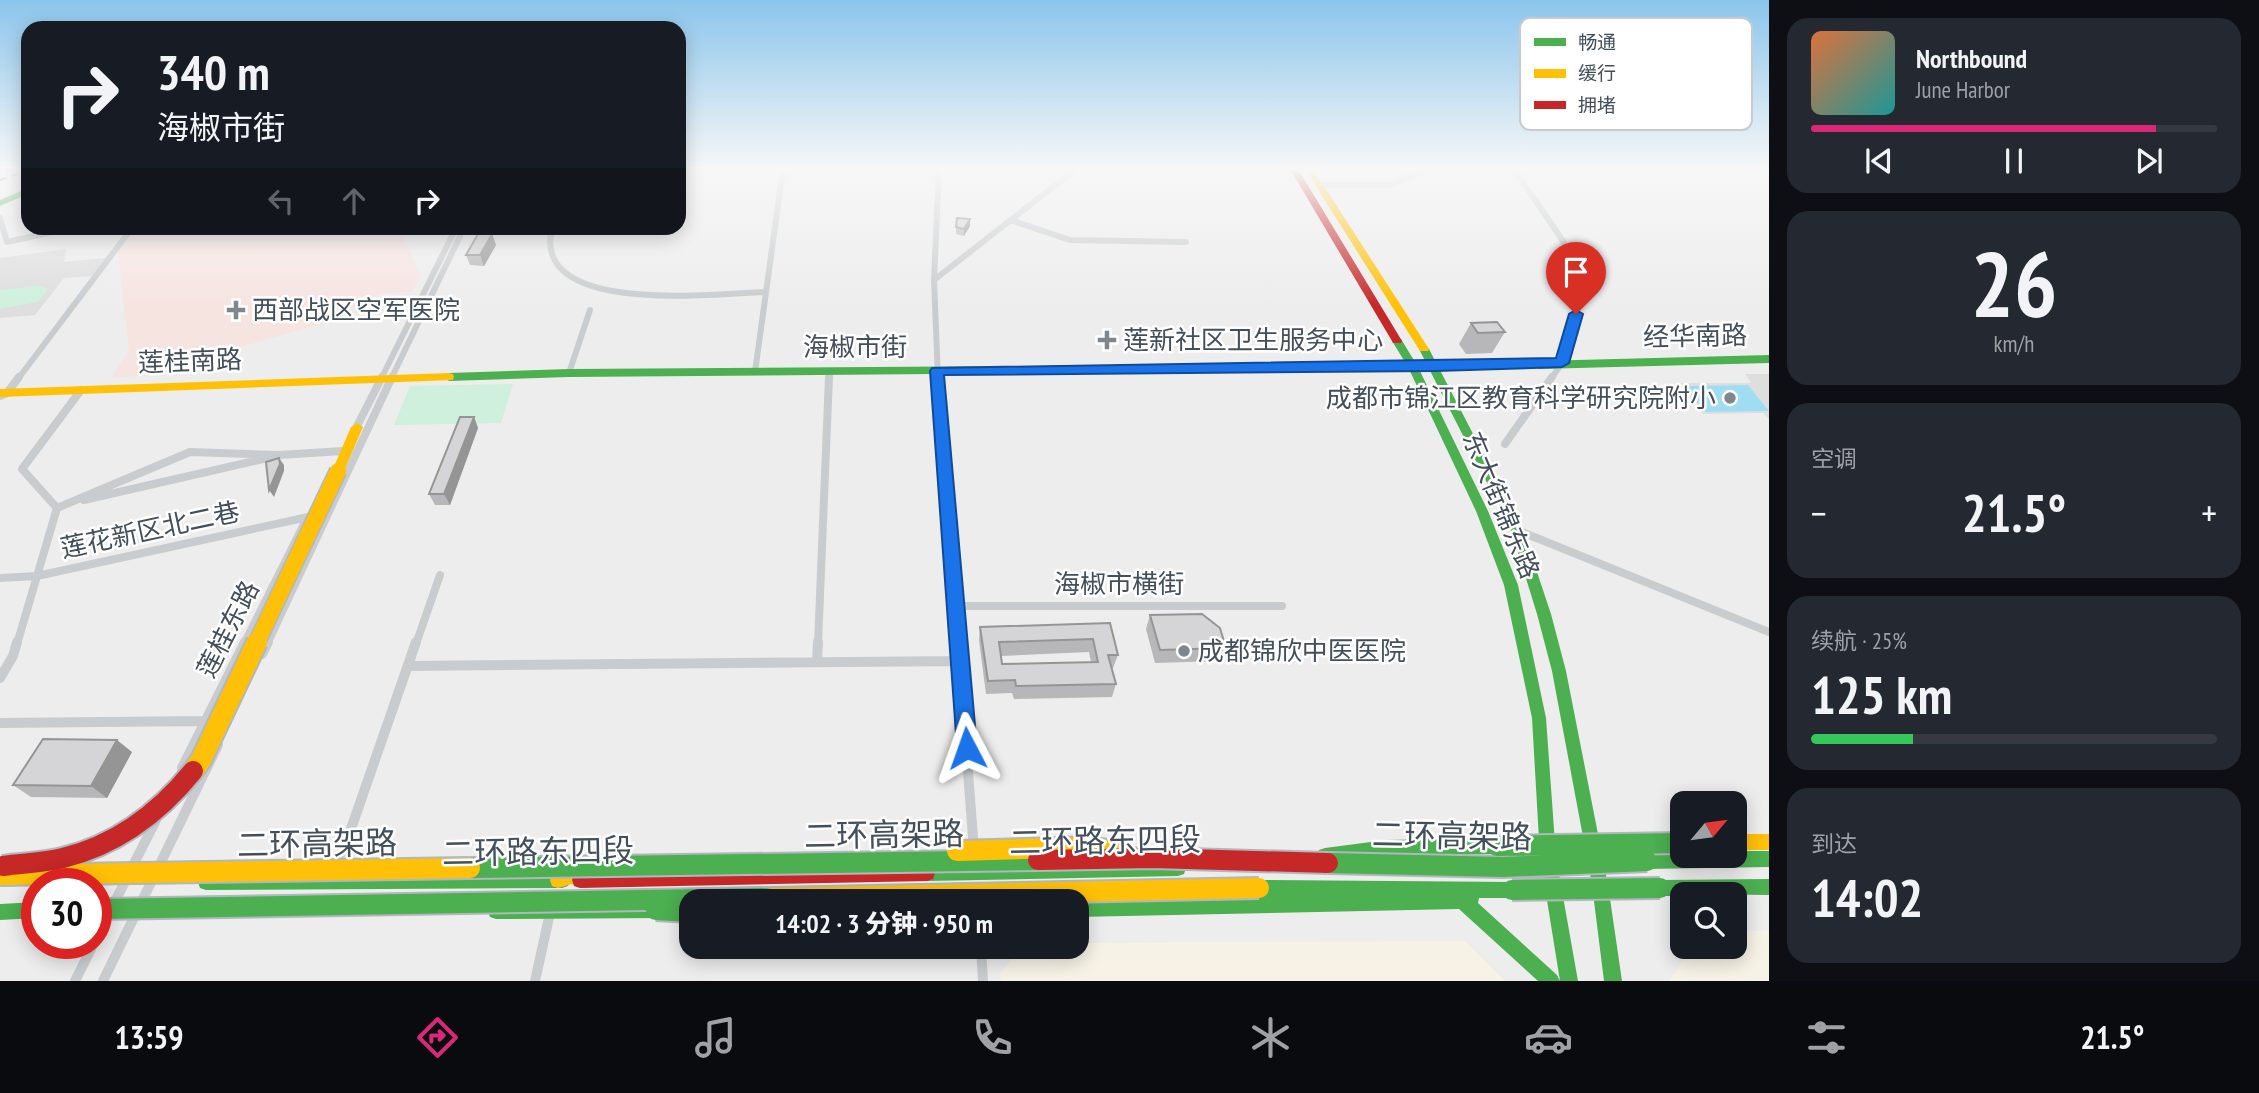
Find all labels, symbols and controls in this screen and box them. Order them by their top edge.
legend [1520,18,1752,130]
text: 畅通 [1578,30,1616,54]
text: 340 m [157,40,270,104]
text: Northbound [1916,42,2027,75]
icon: right [42,49,133,140]
text: 缓行 [1578,61,1616,85]
text: June Harbor [1916,75,2010,104]
text: 拥堵 [1578,93,1616,117]
text: 海椒市街 [157,106,285,148]
icon: previous [1860,142,1898,180]
icon: pause [1995,142,2033,180]
icon: next [2130,142,2168,180]
icon: left [262,182,300,220]
icon: ahead [335,182,373,220]
icon: right [408,182,446,220]
text: 26 [1971,224,2058,342]
pin [1546,242,1606,314]
icon: arrive [1557,253,1595,291]
place label: 西部战区空军医院 [252,293,460,326]
marker: 西部战区空军医院 [226,300,246,320]
street label: 经华南路 [1643,318,1747,353]
place label: 莲新社区卫生服务中心 [1123,323,1383,356]
text: km/h [1994,329,2034,358]
street label: 海椒市街 [803,330,907,363]
marker: 莲新社区卫生服务中心 [1097,330,1117,350]
street label: 莲桂南路 [137,342,243,379]
place label: 成都市锦江区教育科学研究院附小 [1326,381,1716,414]
marker: 成都市锦江区教育科学研究院附小 [1722,390,1738,406]
street label: 东大街锦东路 [1456,427,1547,583]
text: 空调 [1811,444,1857,473]
text: 21.5° [1962,479,2066,546]
text: − [1811,488,1827,537]
text: + [2201,488,2217,537]
street label: 莲花新区北二巷 [57,494,242,565]
street label: 海椒市横街 [1054,567,1184,600]
street label: 莲桂东路 [189,575,266,683]
text: 续航 · 25% [1811,626,1907,655]
place label: 成都锦欣中医医院 [1198,634,1406,667]
marker: 成都锦欣中医医院 [1176,643,1192,659]
text: 125 km [1811,661,1952,728]
position arrow [930,711,1004,785]
north arrow [1670,791,1746,868]
map controls [1670,791,1747,959]
street label: 二环高架路 [804,812,964,856]
street label: 二环高架路 [1372,813,1532,857]
street label: 二环路东四段 [1009,817,1201,863]
street label: 二环高架路 [237,821,397,865]
street label: 二环路东四段 [442,828,634,874]
text: 到达 [1811,829,1857,858]
text: 14:02 [1811,864,1923,931]
speed limit sign: 30 [21,868,112,959]
button: search [1670,882,1747,959]
text: 14:02 · 3 分钟 · 950 m [775,907,993,940]
icon: directions [413,1013,462,1062]
icon: music [691,1013,740,1062]
icon: phone [968,1013,1017,1062]
icon: climate [1246,1013,1295,1062]
icon: car [1524,1013,1573,1062]
icon: filters [1802,1013,1851,1062]
text: 13:59 [114,1016,184,1058]
text: 21.5° [2080,1016,2144,1058]

